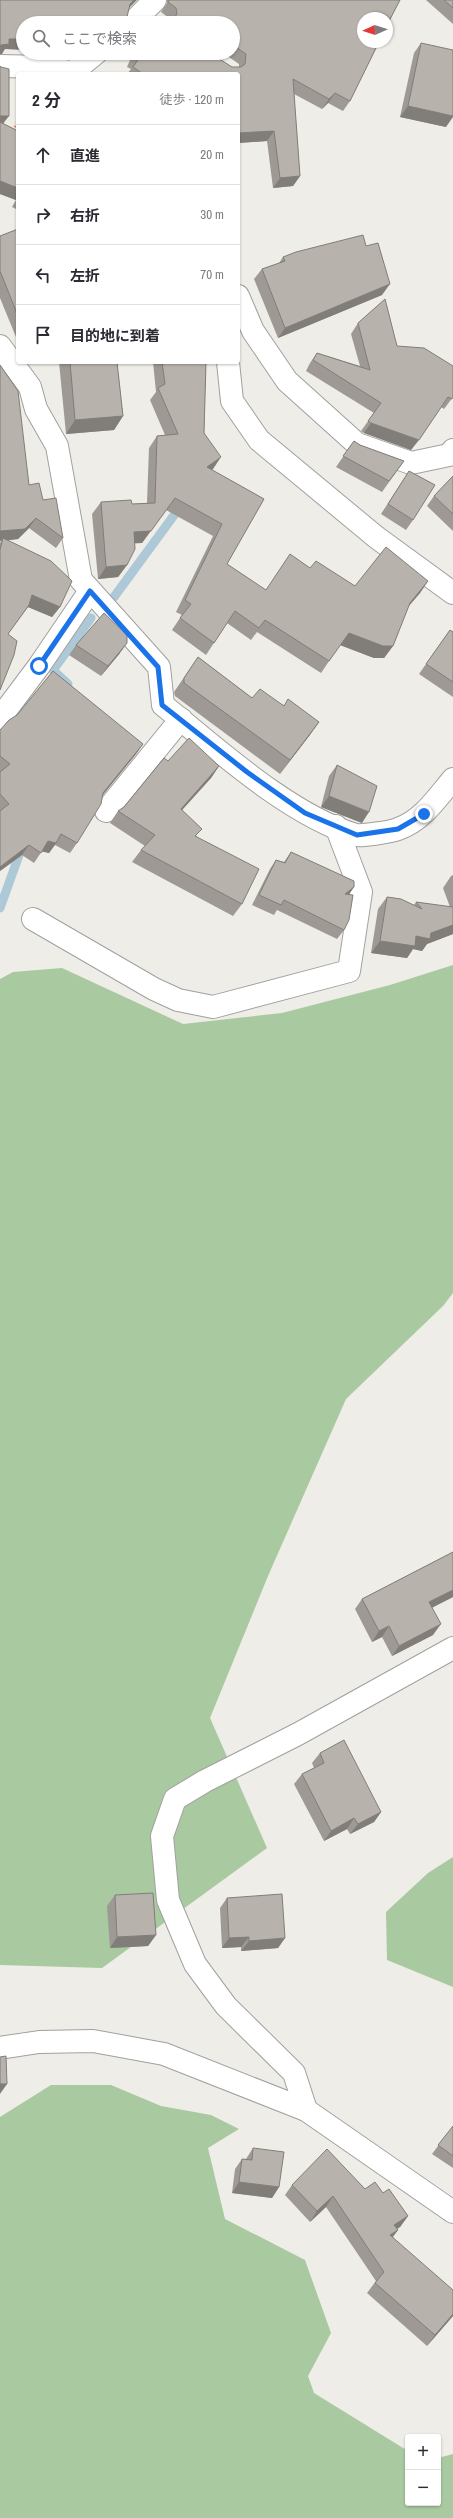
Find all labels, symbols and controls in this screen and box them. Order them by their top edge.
north arrow [357,12,393,48]
search box [16,16,240,60]
icon: search [30,27,52,49]
text: ここで検索 [62,28,137,49]
text: 2 分 [32,88,61,111]
text: 徒歩 · 120 m [159,91,224,108]
icon: ahead [32,144,54,166]
text: 直進 [70,145,100,166]
text: 20 m [200,146,224,163]
icon: right [32,204,54,226]
text: 右折 [70,205,100,226]
text: 30 m [200,206,224,223]
icon: left [32,264,54,286]
text: 左折 [70,265,100,286]
text: 70 m [200,266,224,283]
icon: arrive [32,324,54,346]
text: 目的地に到着 [70,325,160,346]
route start [30,657,48,675]
route end [415,805,433,823]
map controls [405,2434,441,2506]
button: + [405,2434,441,2470]
button: − [405,2470,441,2506]

